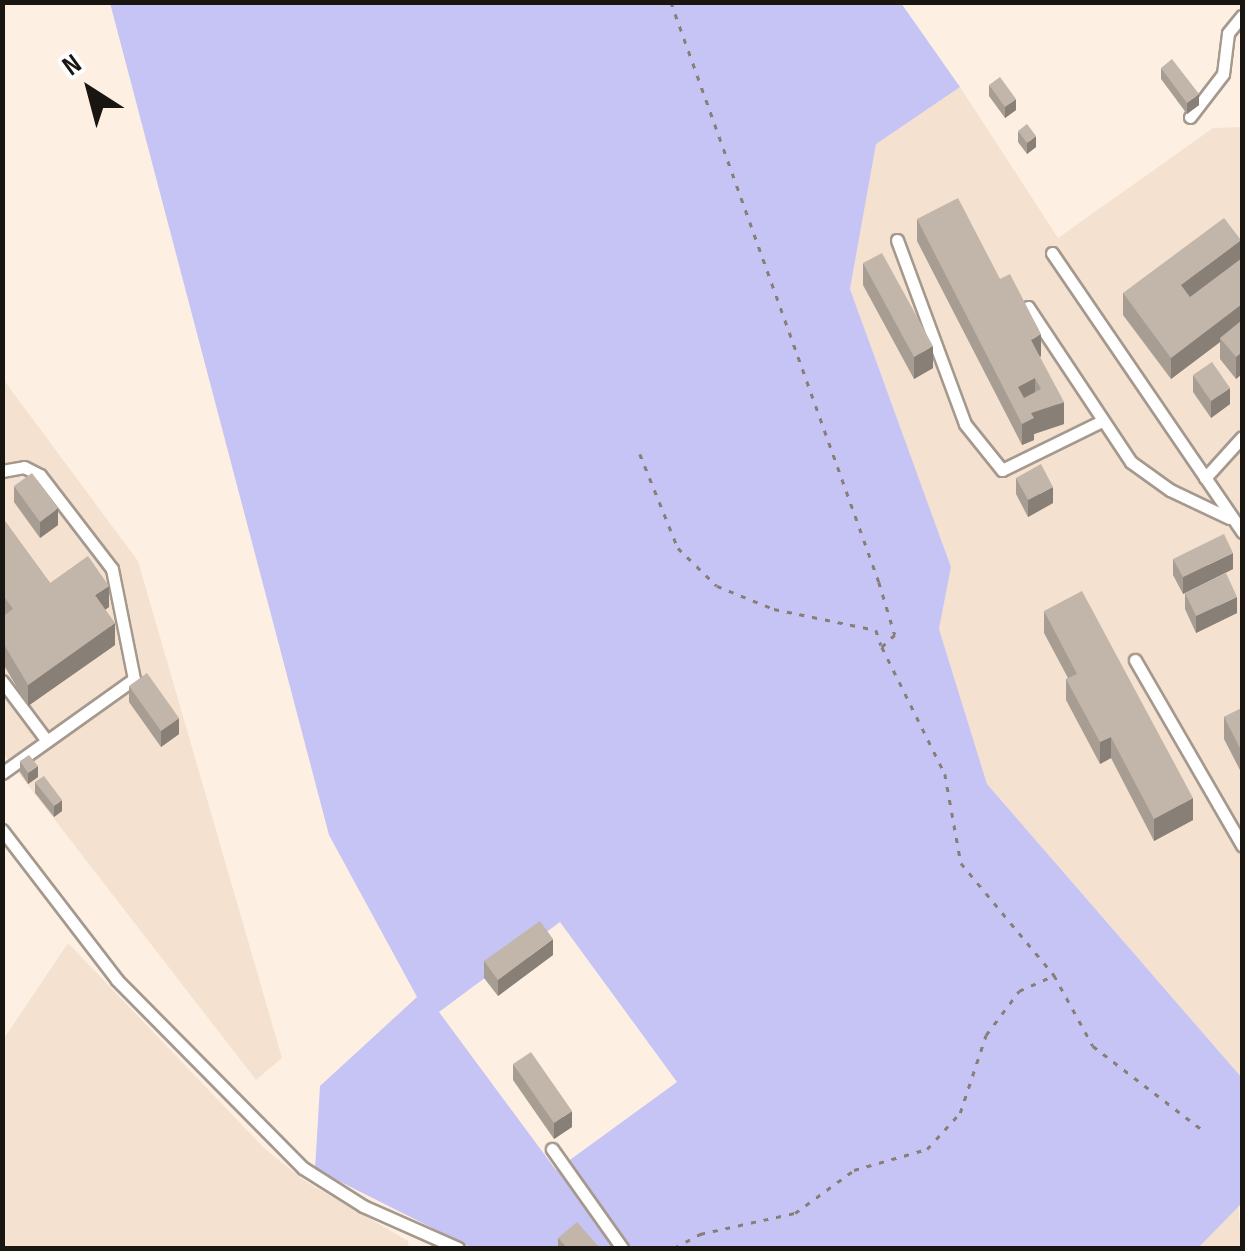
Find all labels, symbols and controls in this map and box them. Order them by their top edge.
north arrow [40,40,140,140]
text: N [56,48,88,83]

